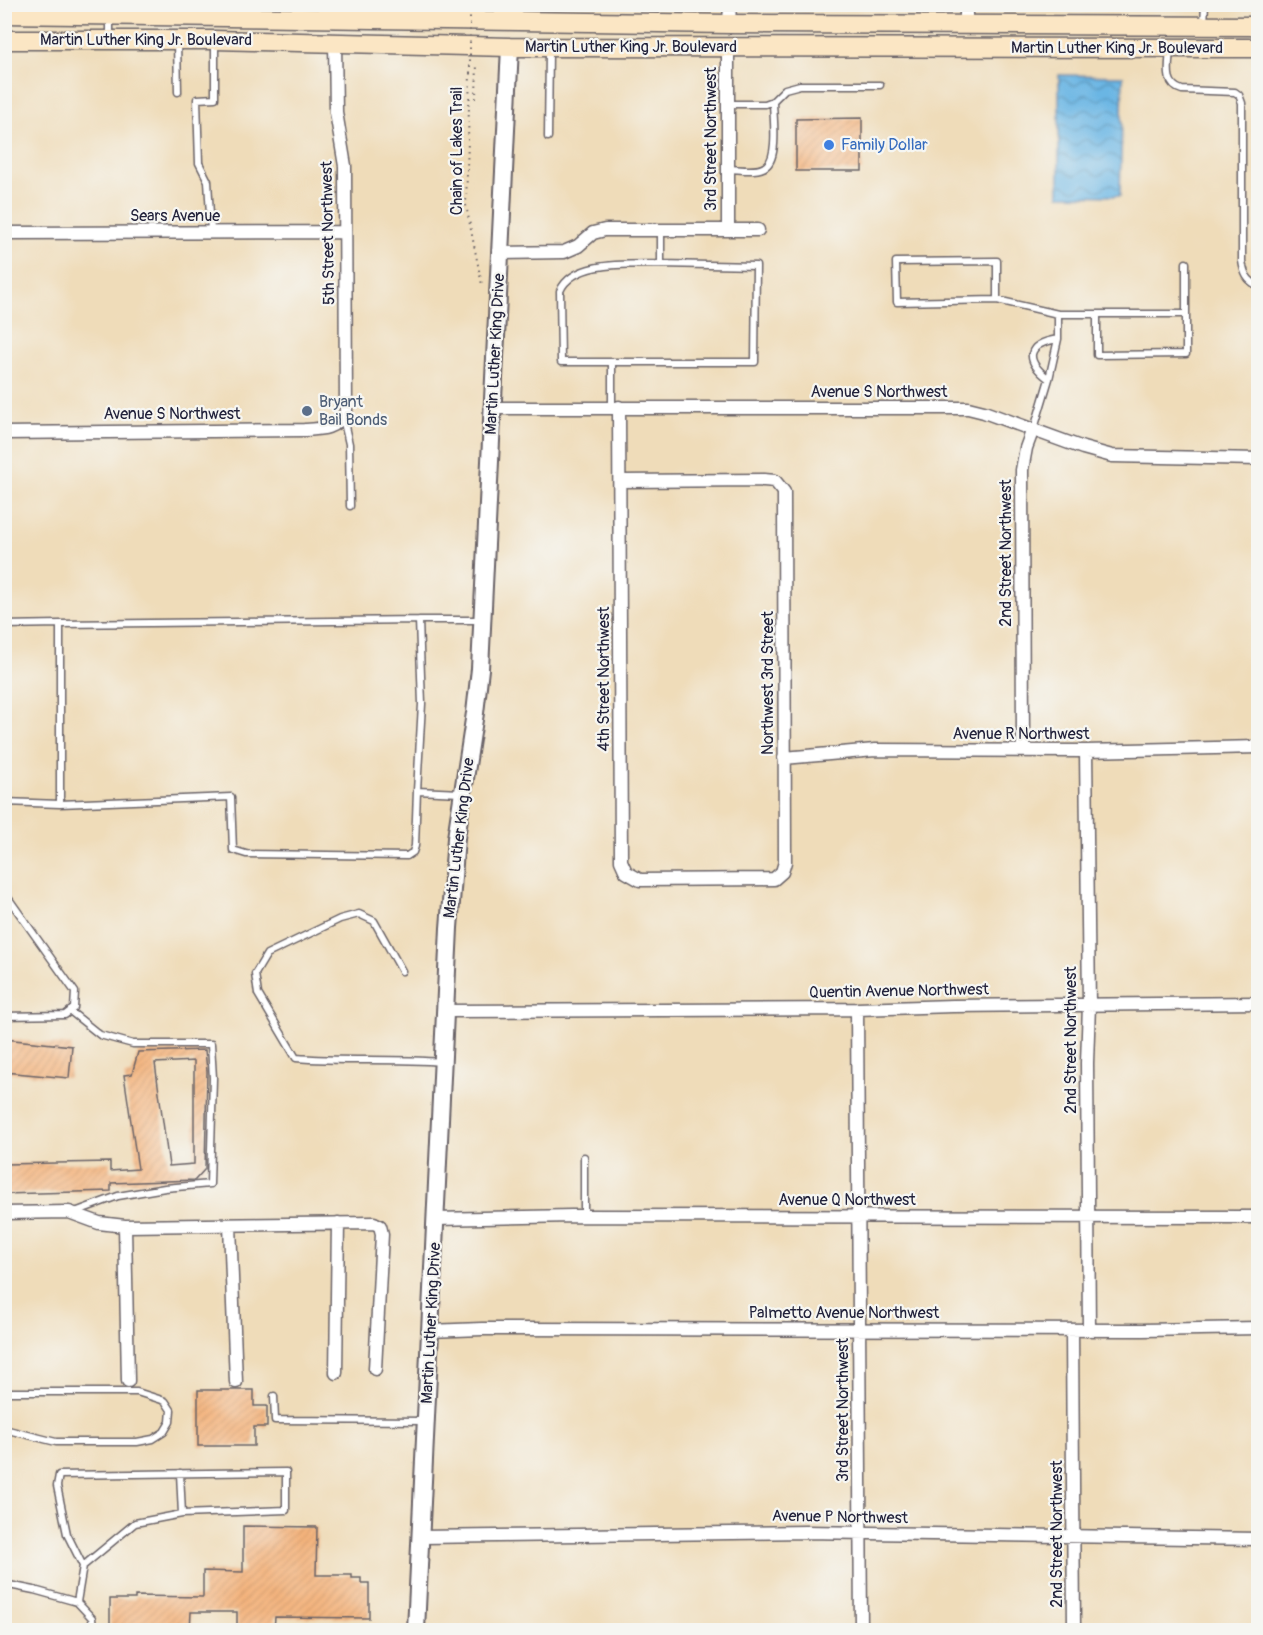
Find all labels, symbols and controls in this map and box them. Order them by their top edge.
street label: Martin Luther King Jr. Boulevard [40,30,252,50]
street label: Martin Luther King Jr. Boulevard [525,37,737,57]
street label: Martin Luther King Jr. Boulevard [1011,38,1223,58]
street label: 3rd Street Northwest [701,67,721,211]
street label: Chain of Lakes Trail [447,87,467,215]
place label: Family Dollar [841,135,928,155]
marker: Family Dollar [822,138,836,152]
street label: 5th Street Northwest [317,160,339,305]
street label: Sears Avenue [130,206,220,226]
street label: Martin Luther King Drive [481,273,509,435]
street label: Avenue S Northwest [811,382,948,402]
place label: Bryant Bail Bonds [319,392,387,430]
street label: Avenue S Northwest [104,404,241,424]
marker: Bryant Bail Bonds [300,404,314,418]
street label: 2nd Street Northwest [996,479,1016,627]
street label: 4th Street Northwest [594,606,614,751]
street label: Northwest 3rd Street [758,611,778,755]
street label: Avenue R Northwest [953,724,1090,744]
street label: Martin Luther King Drive [439,757,479,919]
street label: 2nd Street Northwest [1061,966,1081,1114]
street label: Quentin Avenue Northwest [809,979,990,1003]
street label: Avenue Q Northwest [778,1190,916,1210]
street label: Martin Luther King Drive [417,1242,445,1404]
street label: Palmetto Avenue Northwest [749,1303,940,1323]
street label: 3rd Street Northwest [833,1338,853,1482]
street label: 2nd Street Northwest [1047,1460,1067,1608]
street label: Avenue P Northwest [772,1506,909,1528]

